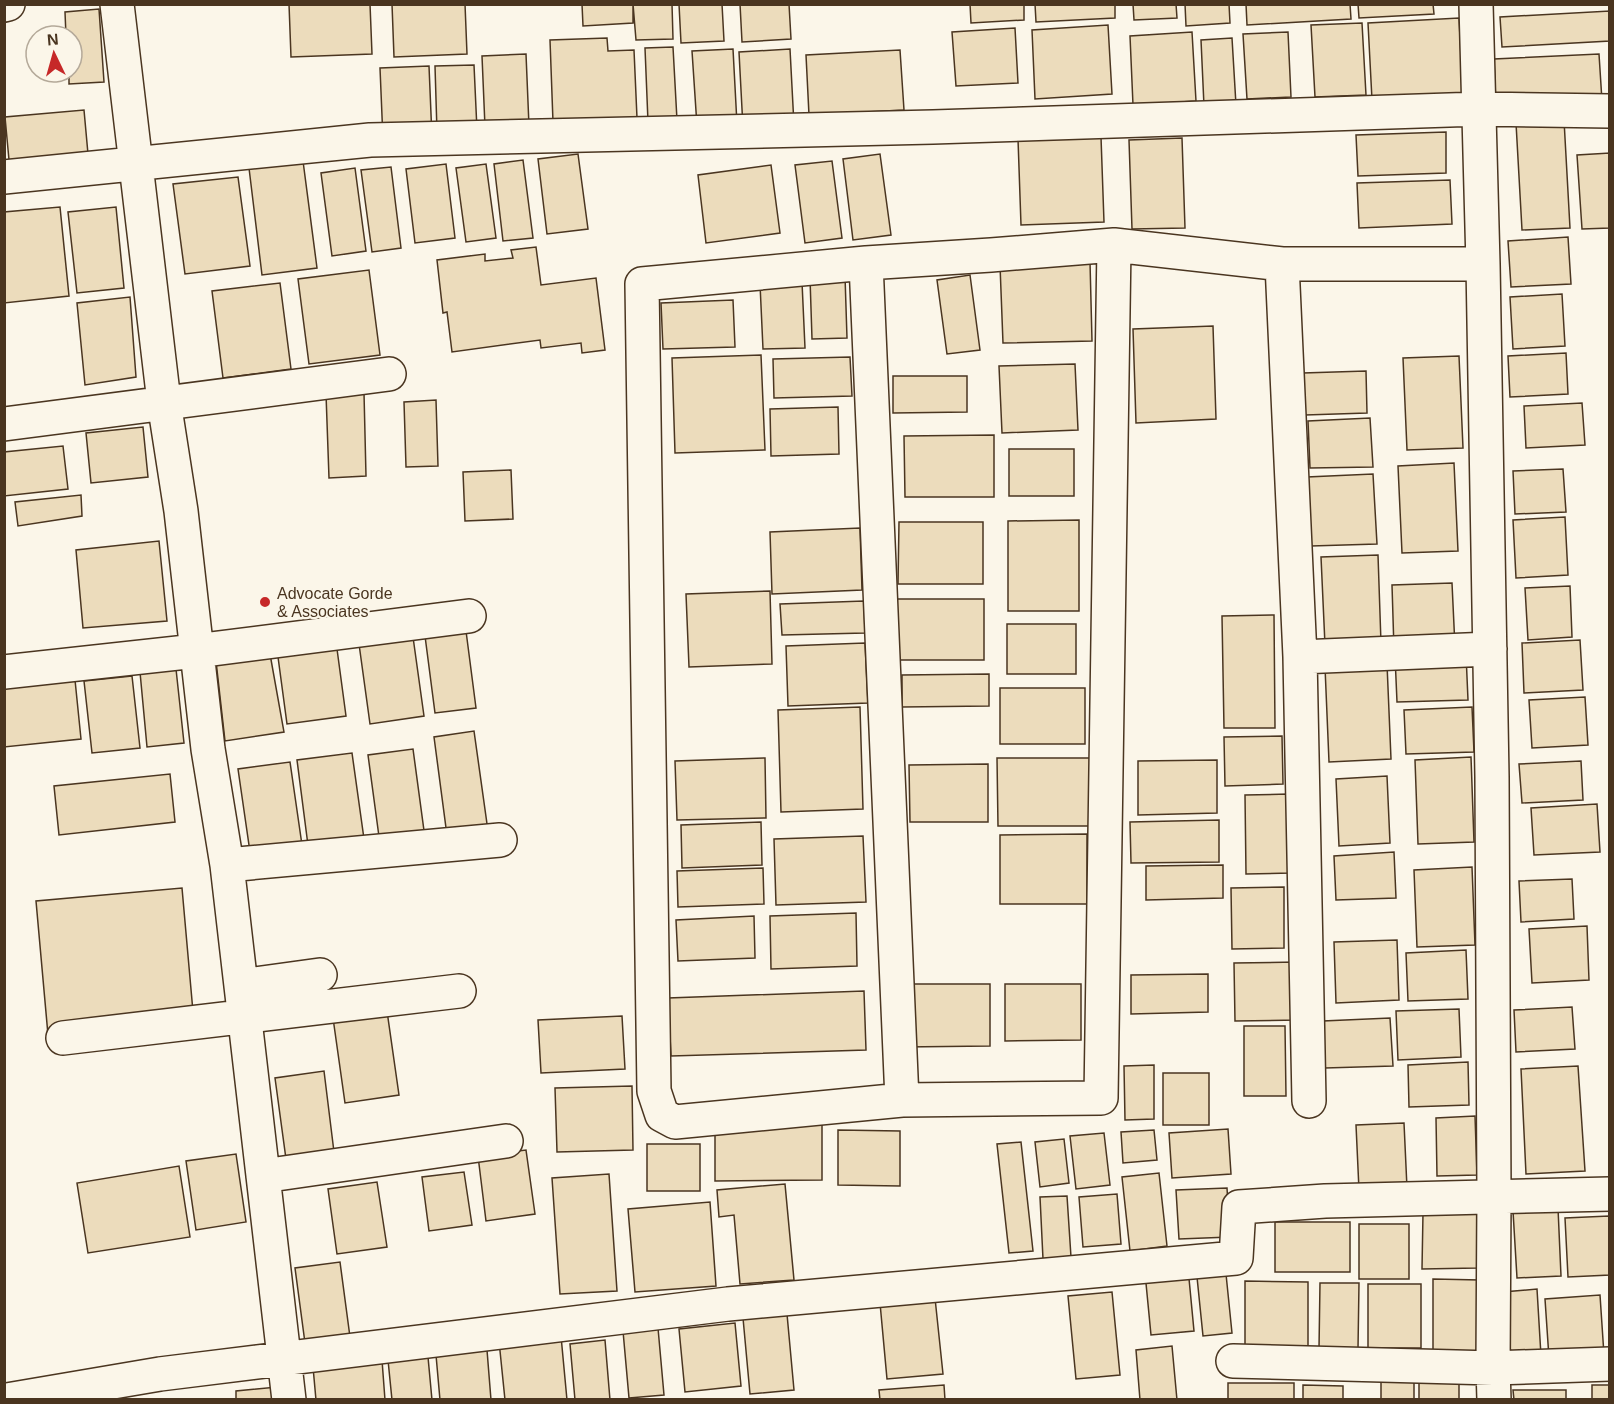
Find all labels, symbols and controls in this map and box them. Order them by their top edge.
north arrow [24,24,84,84]
text: N [46,31,59,49]
place label: Advocate Gorde & Associates [277,585,393,620]
marker: Advocate Gorde & Associates [258,595,272,609]

